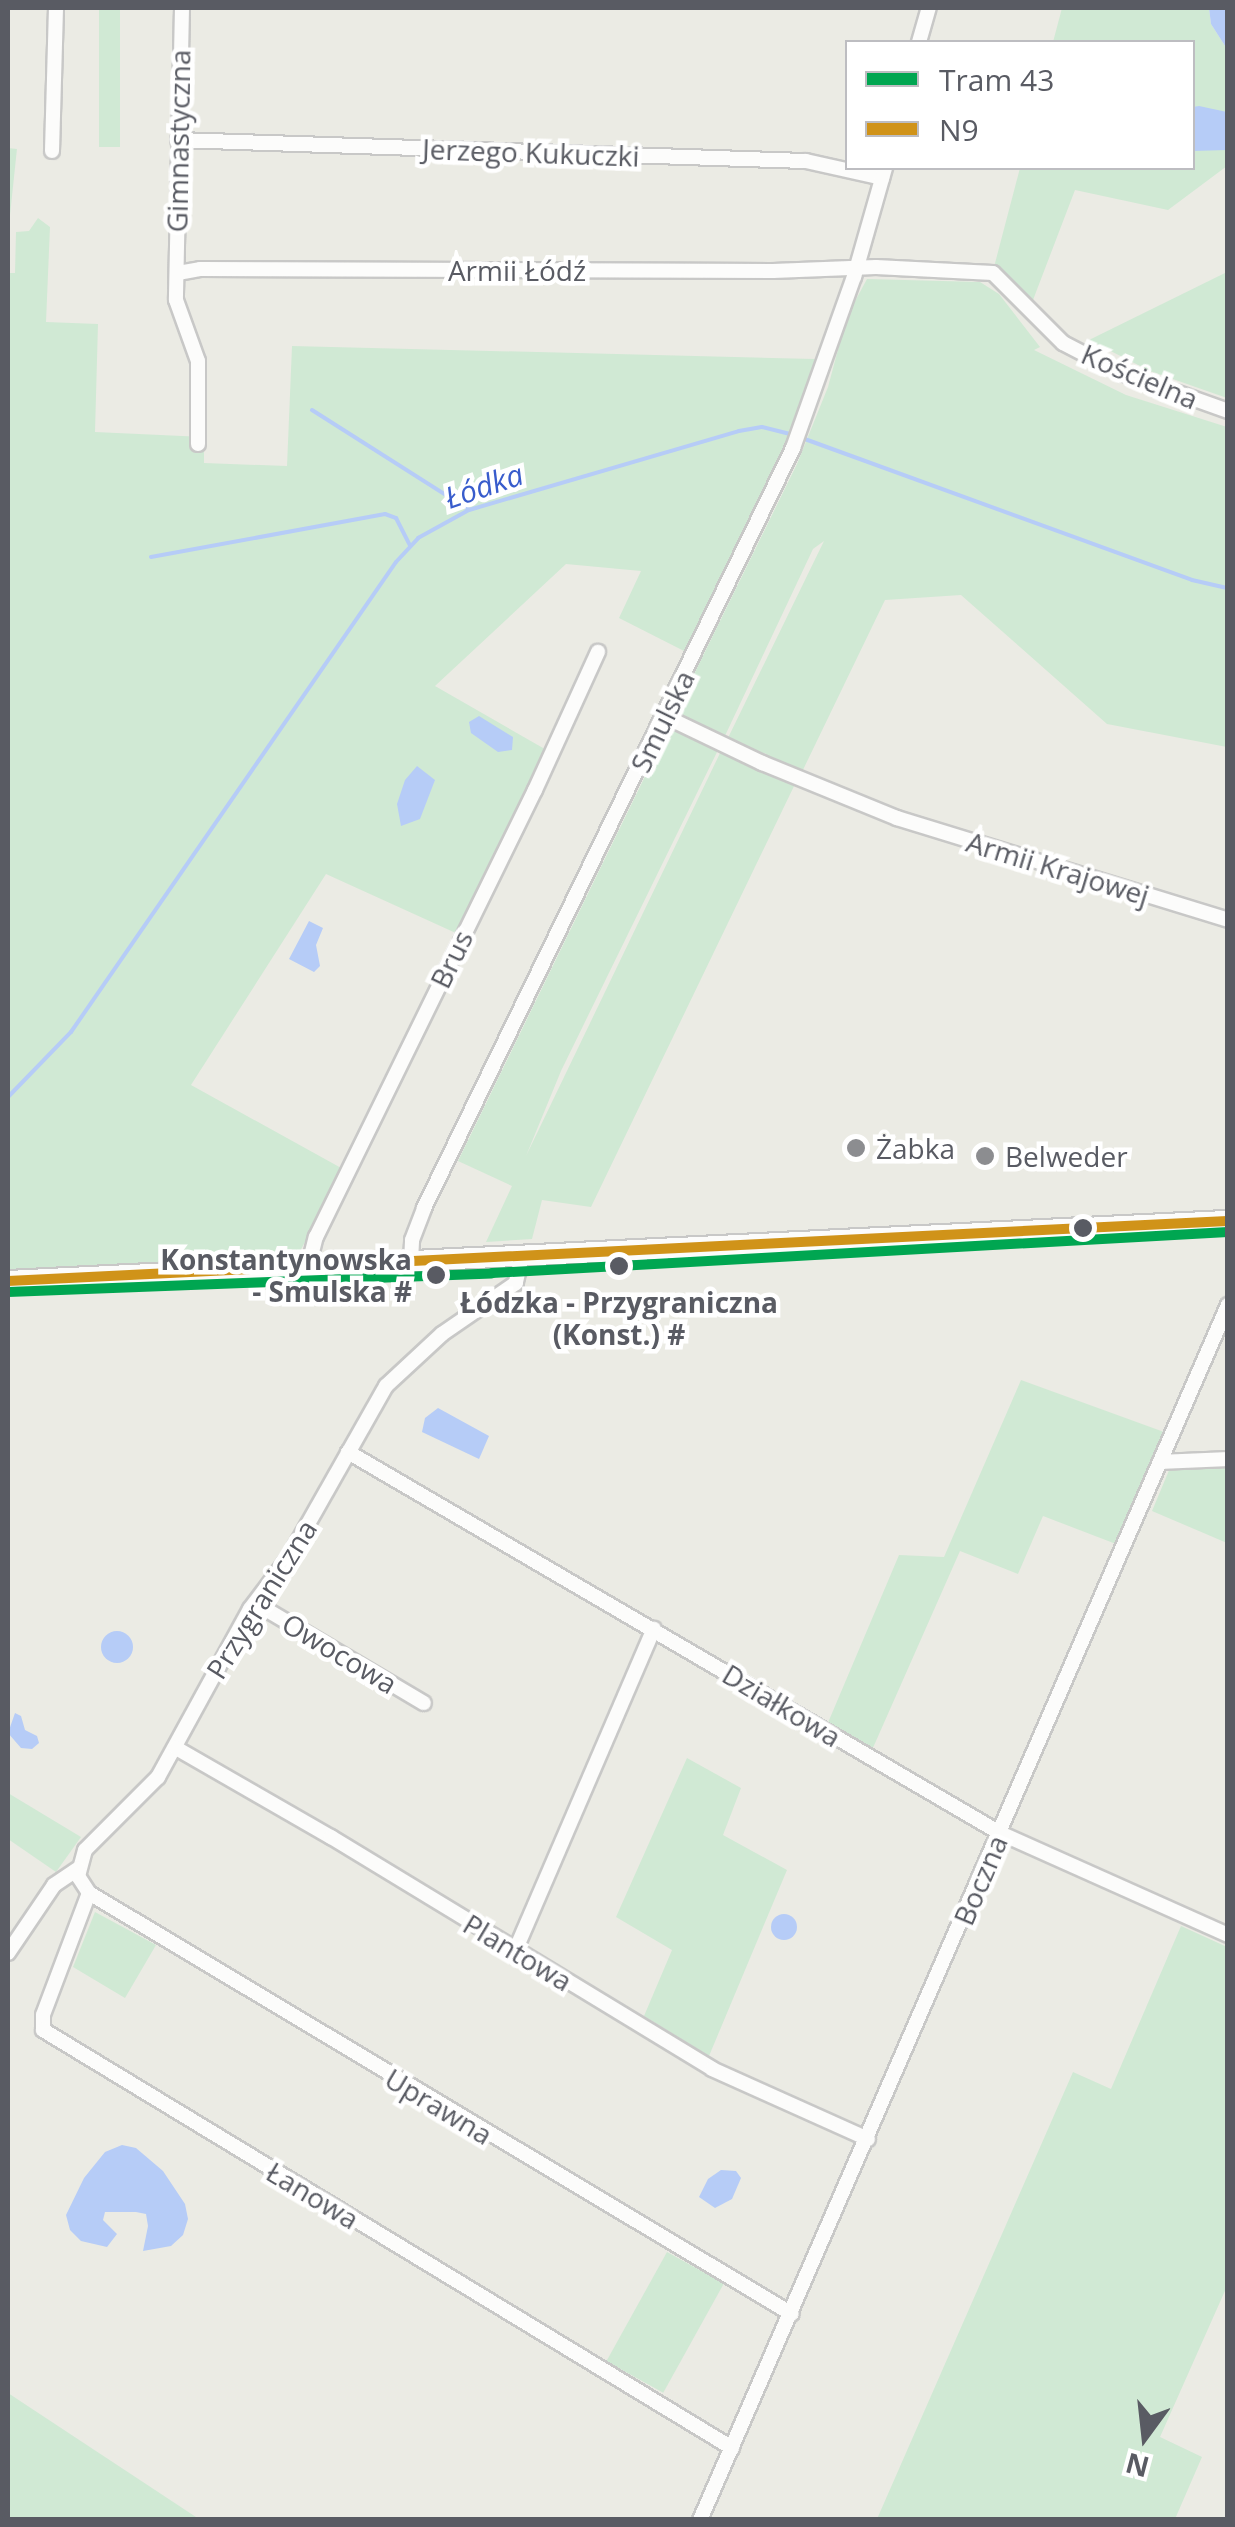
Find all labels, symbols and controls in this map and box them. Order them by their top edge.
legend [845,40,1195,170]
street label: Gimnastyczna [160,49,196,233]
text: Tram 43 [939,59,1054,100]
text: N9 [939,109,979,150]
street label: Jerzego Kukuczki [422,131,640,173]
street label: Armii Łódź [448,253,586,287]
street label: Kościelna [1077,336,1203,416]
water label: Łódka [440,456,528,516]
street label: Smulska [623,665,701,777]
street label: Armii Krajowej [963,824,1153,912]
street label: Brus [423,925,479,993]
place label: Żabka [876,1131,955,1165]
marker: Żabka [845,1137,867,1159]
place label: Belweder [1005,1139,1128,1173]
marker: Belweder [974,1145,996,1167]
unlabelled marker [1073,1218,1093,1238]
place label: Konstantynowska - Smulska # [160,1242,412,1308]
marker: Łódzka - Przygraniczna (Konst.) # [604,1251,634,1281]
marker: Konstantynowska - Smulska # [421,1260,451,1290]
place label: Łódzka - Przygraniczna (Konst.) # [460,1285,778,1351]
street label: Przygraniczna [199,1513,323,1685]
street label: Owocowa [277,1606,403,1700]
street label: Działkowa [717,1657,847,1753]
street label: Boczna [946,1830,1014,1930]
street label: Plantowa [458,1907,578,1997]
street label: Uprawna [379,2061,499,2151]
street label: Łanowa [261,2154,365,2236]
north arrow [1095,2387,1195,2487]
text: N [1121,2445,1153,2487]

